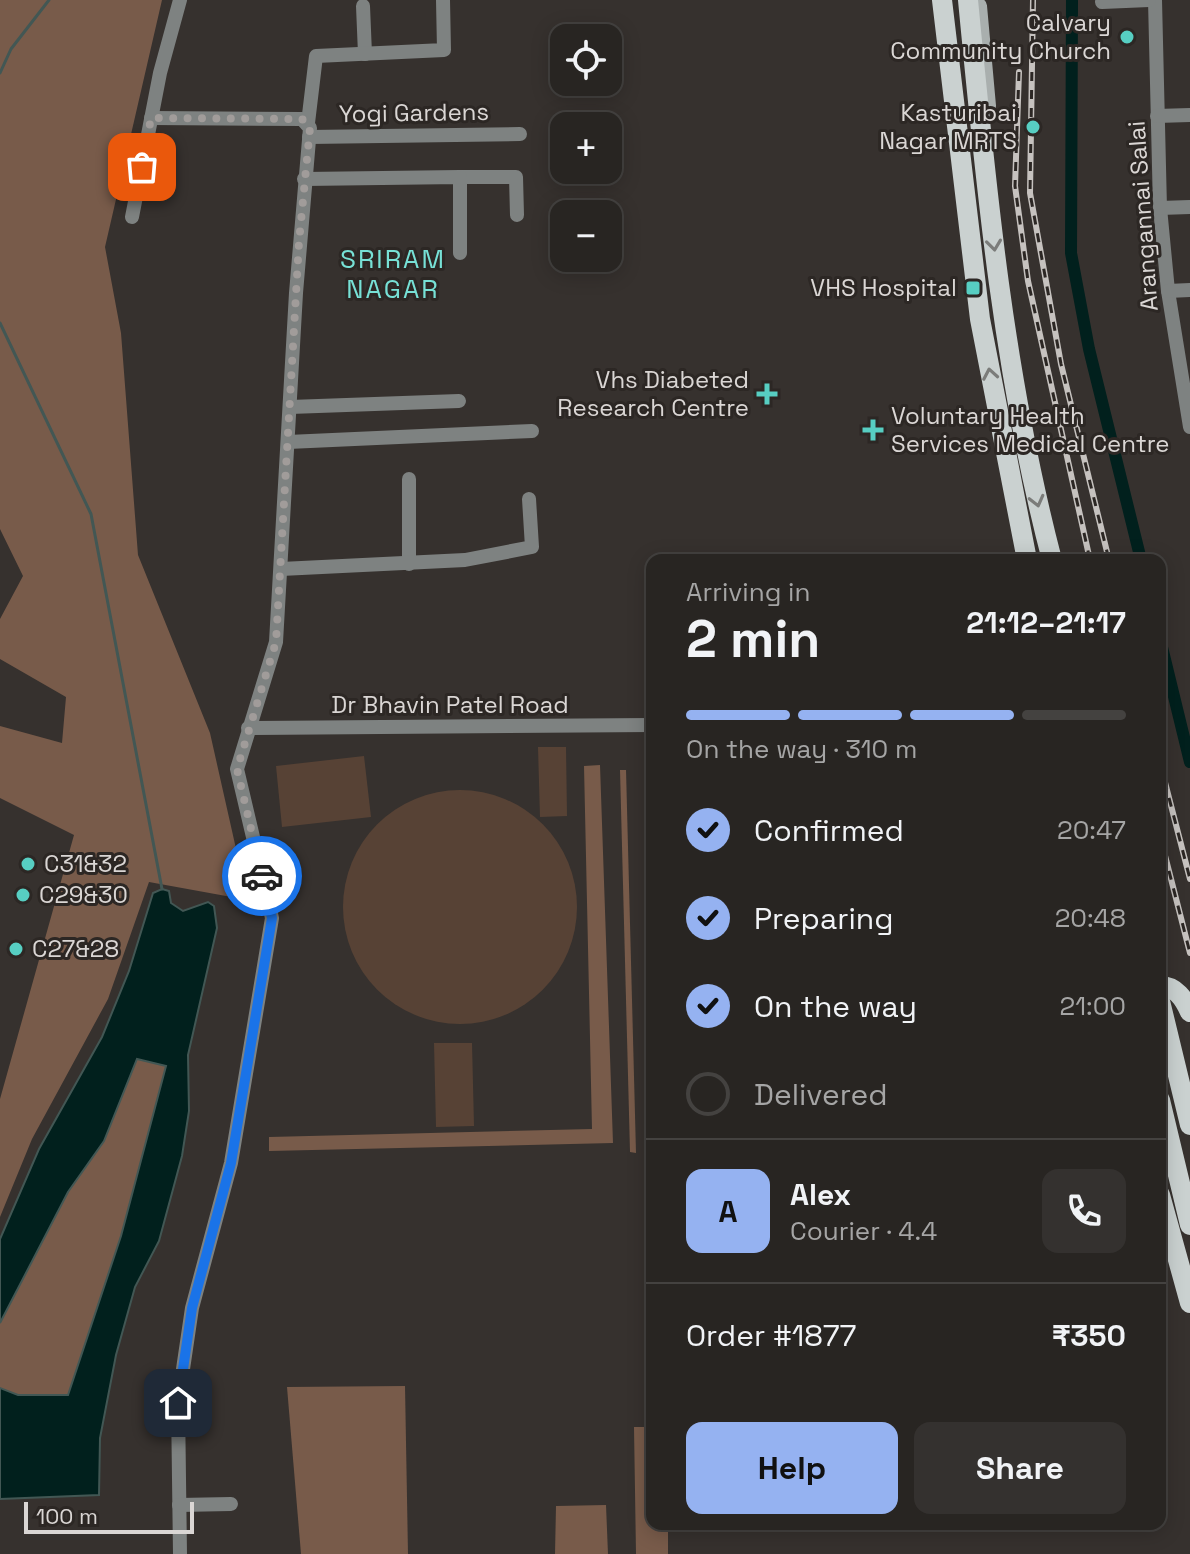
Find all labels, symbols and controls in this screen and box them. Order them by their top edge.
place label: Calvary Community Church [890,7,1111,66]
map controls [550,24,622,272]
button: locate [550,24,622,96]
marker: Calvary Community Church [1118,28,1136,46]
street label: Yogi Gardens [339,96,489,129]
place label: Kasturibai Nagar MRTS [879,97,1017,156]
button: + [550,112,622,184]
marker: Kasturibai Nagar MRTS [1024,118,1042,136]
street label: Arangannai Salai [1120,120,1165,312]
pin [108,133,176,201]
icon: bag [120,145,164,189]
button: − [550,200,622,272]
one-way arrow [985,238,1002,252]
district label: SRIRAM NAGAR [340,242,446,306]
place label: VHS Hospital [810,272,957,303]
marker: VHS Hospital [964,279,982,297]
place label: Vhs Diabeted Research Centre [557,364,749,423]
one-way arrow [982,367,999,381]
marker: Vhs Diabeted Research Centre [756,383,778,405]
place label: Voluntary Health Services Medical Centre [891,400,1170,459]
marker: Voluntary Health Services Medical Centre [862,419,884,441]
one-way arrow [1027,494,1044,507]
text: Arriving in [686,575,810,609]
text: 21:12–21:17 [966,603,1126,642]
text: 2 min [686,606,820,672]
street label: Dr Bhavin Patel Road [331,689,569,720]
text: On the way · 310 m [686,732,917,766]
icon: check [686,808,730,852]
text: Confirmed [754,811,904,850]
text: 20:47 [1057,813,1126,847]
courier [222,836,302,916]
place label: C31&32 [44,848,127,879]
icon: car [240,854,284,898]
marker: C31&32 [19,855,37,873]
place label: C29&30 [39,879,128,910]
marker: C29&30 [14,886,32,904]
icon: check [686,896,730,940]
text: Preparing [754,899,893,938]
text: 20:48 [1055,901,1126,935]
place label: C27&28 [32,933,119,964]
marker: C27&28 [7,940,25,958]
icon: check [686,984,730,1028]
text: On the way [754,987,917,1026]
text: 21:00 [1060,989,1126,1023]
text: Delivered [754,1075,888,1114]
button: phone [1042,1169,1126,1253]
text: Alex [790,1175,851,1214]
text: A [718,1192,738,1231]
text: Courier · 4.4 [790,1214,937,1248]
text: Order #1877 [686,1316,857,1355]
text: ₹350 [1052,1316,1126,1355]
pin [144,1369,212,1437]
icon: home [156,1381,200,1425]
button: Help [686,1422,898,1514]
button: Share [914,1422,1126,1514]
scale bar [24,1498,194,1534]
text: 100 m [36,1502,98,1530]

